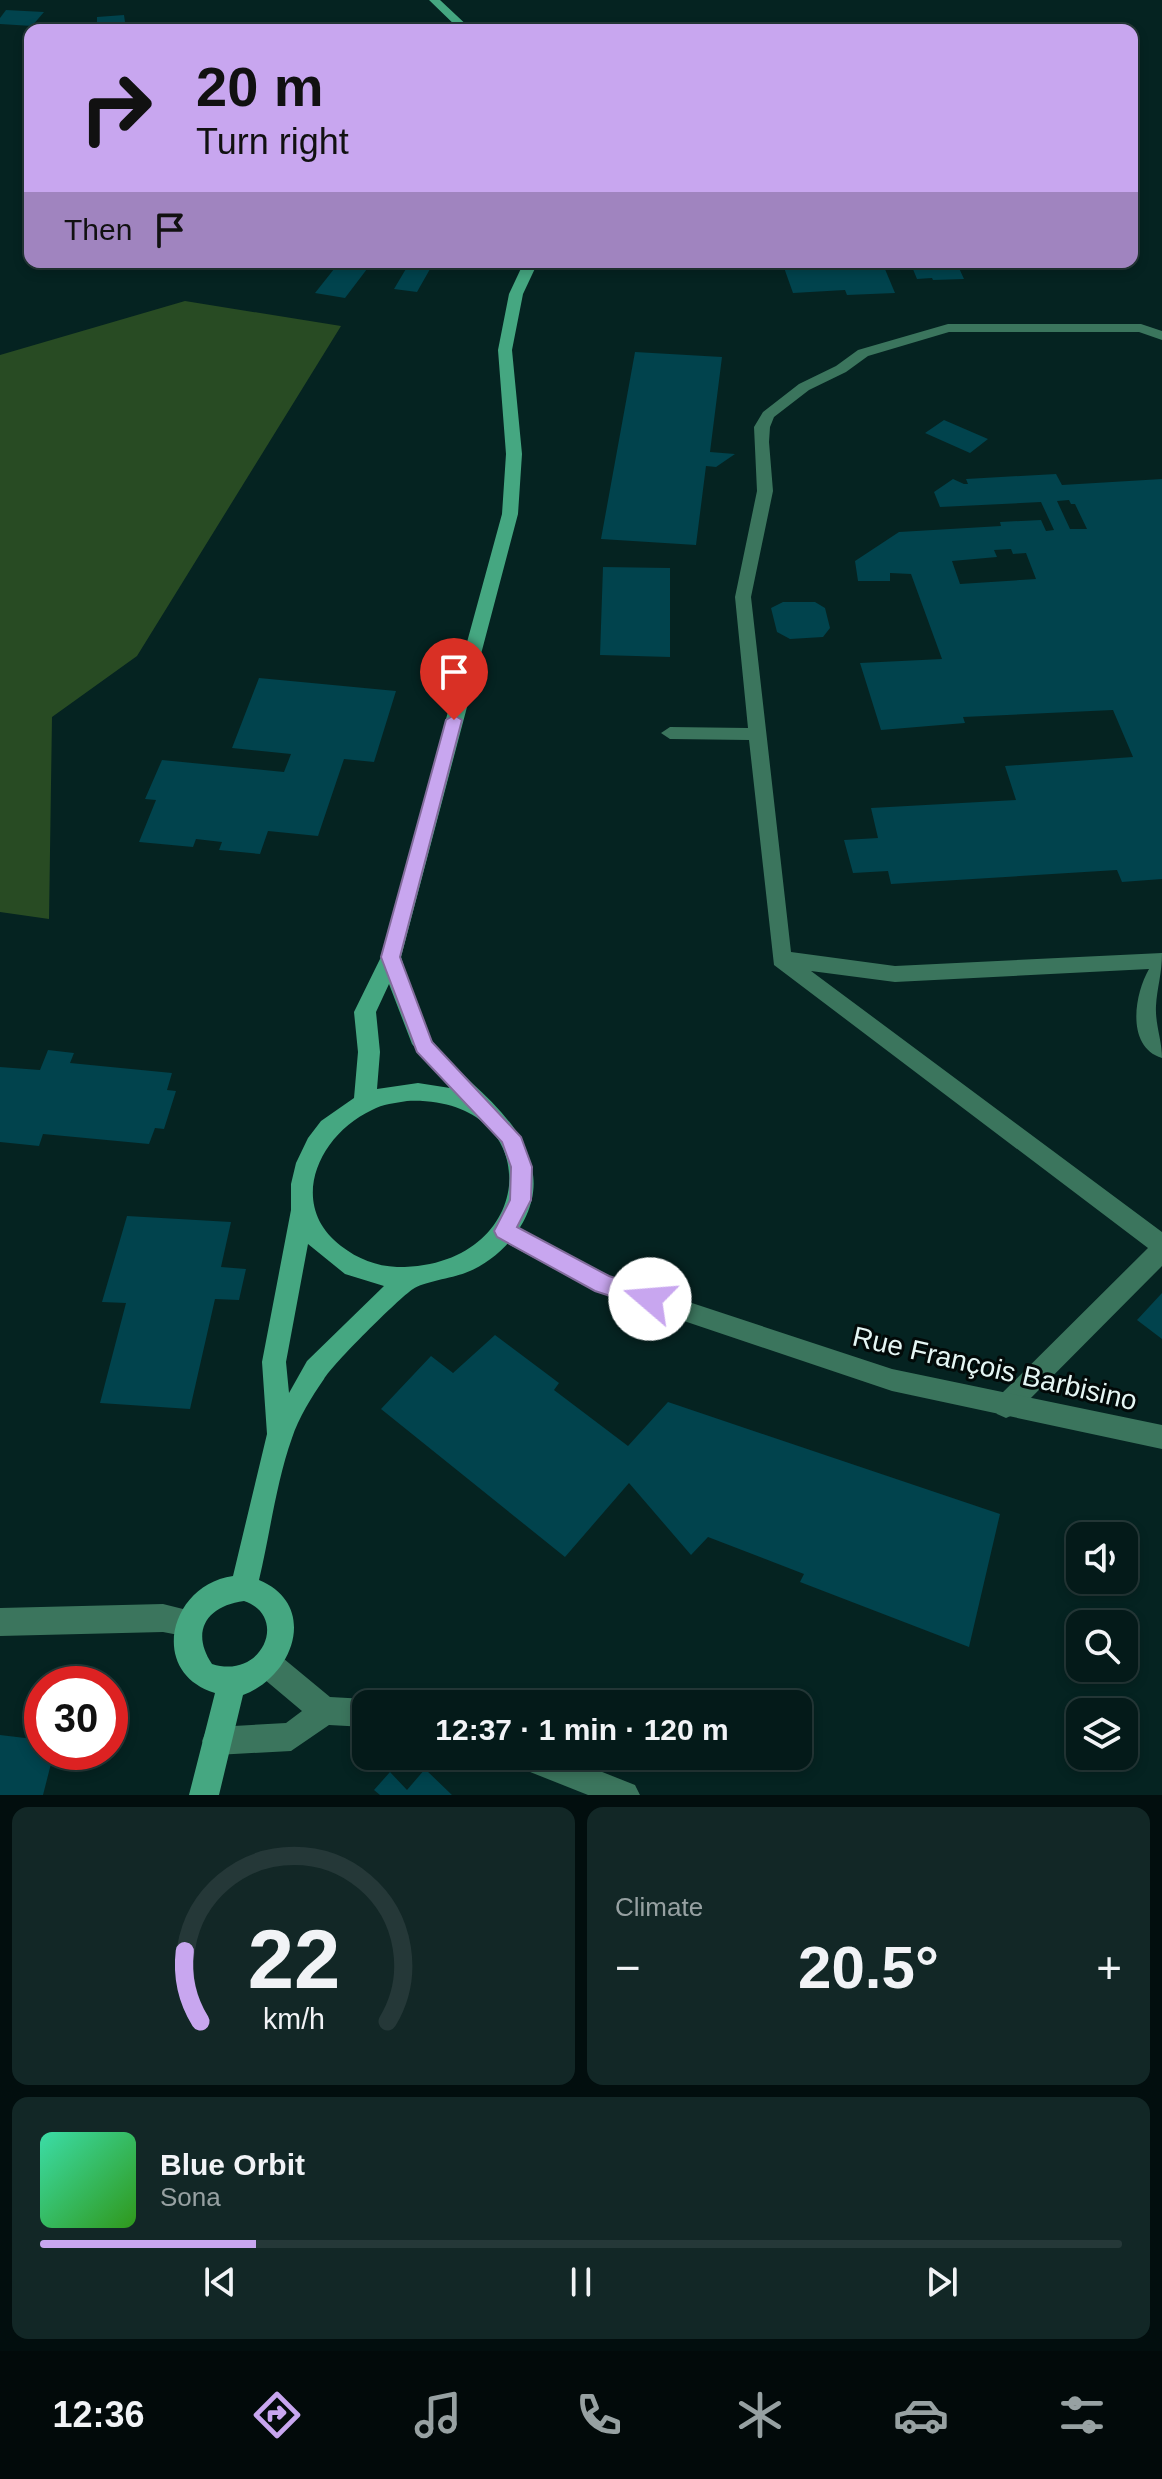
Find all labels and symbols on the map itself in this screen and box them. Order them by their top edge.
pin [420,638,488,720]
position arrow [608,1257,692,1341]
street label: Rue François Barbisino [850,1321,1140,1416]
speed limit sign: 30 [24,1666,128,1770]

